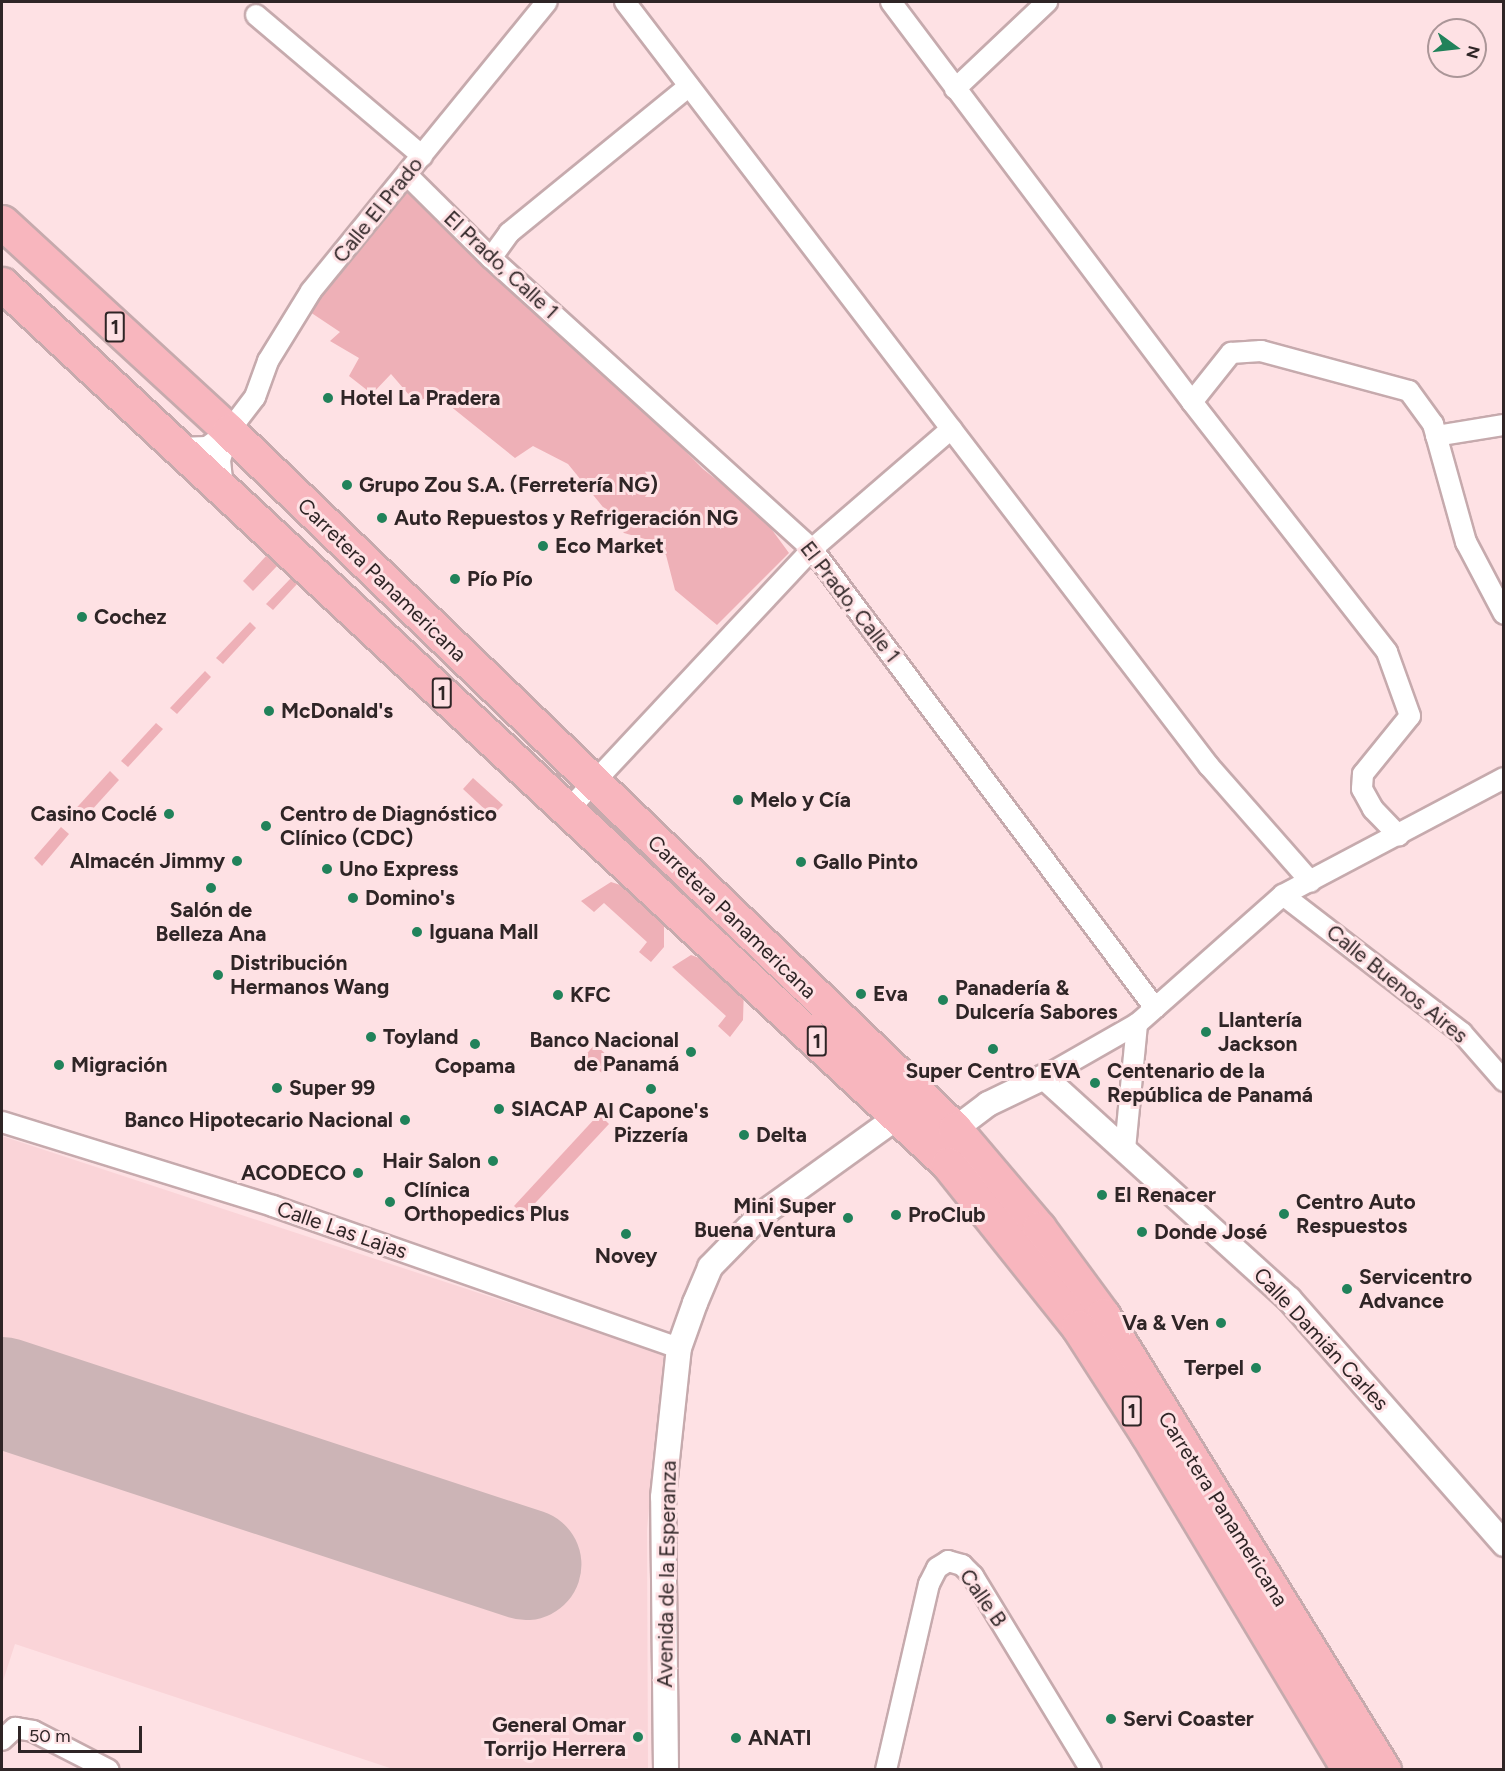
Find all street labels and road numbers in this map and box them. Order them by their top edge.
street label: Calle El Prado [328,152,428,268]
street label: El Prado, Calle 1 [439,206,563,324]
road number: 1 [104,310,126,344]
street label: Carretera Panamericana [292,493,472,667]
street label: El Prado, Calle 1 [795,536,905,668]
road number: 1 [432,676,452,710]
street label: Carretera Panamericana [642,830,822,1004]
street label: Calle Buenos Aires [1321,919,1473,1049]
road number: 1 [806,1024,828,1058]
street label: Calle Las Lajas [274,1196,410,1264]
street label: Calle Damián Carles [1248,1262,1394,1416]
road number: 1 [1122,1394,1142,1428]
street label: Carretera Panamericana [1153,1407,1293,1611]
street label: Avenida de la Esperanza [652,1460,682,1688]
street label: Calle B [954,1564,1012,1632]

